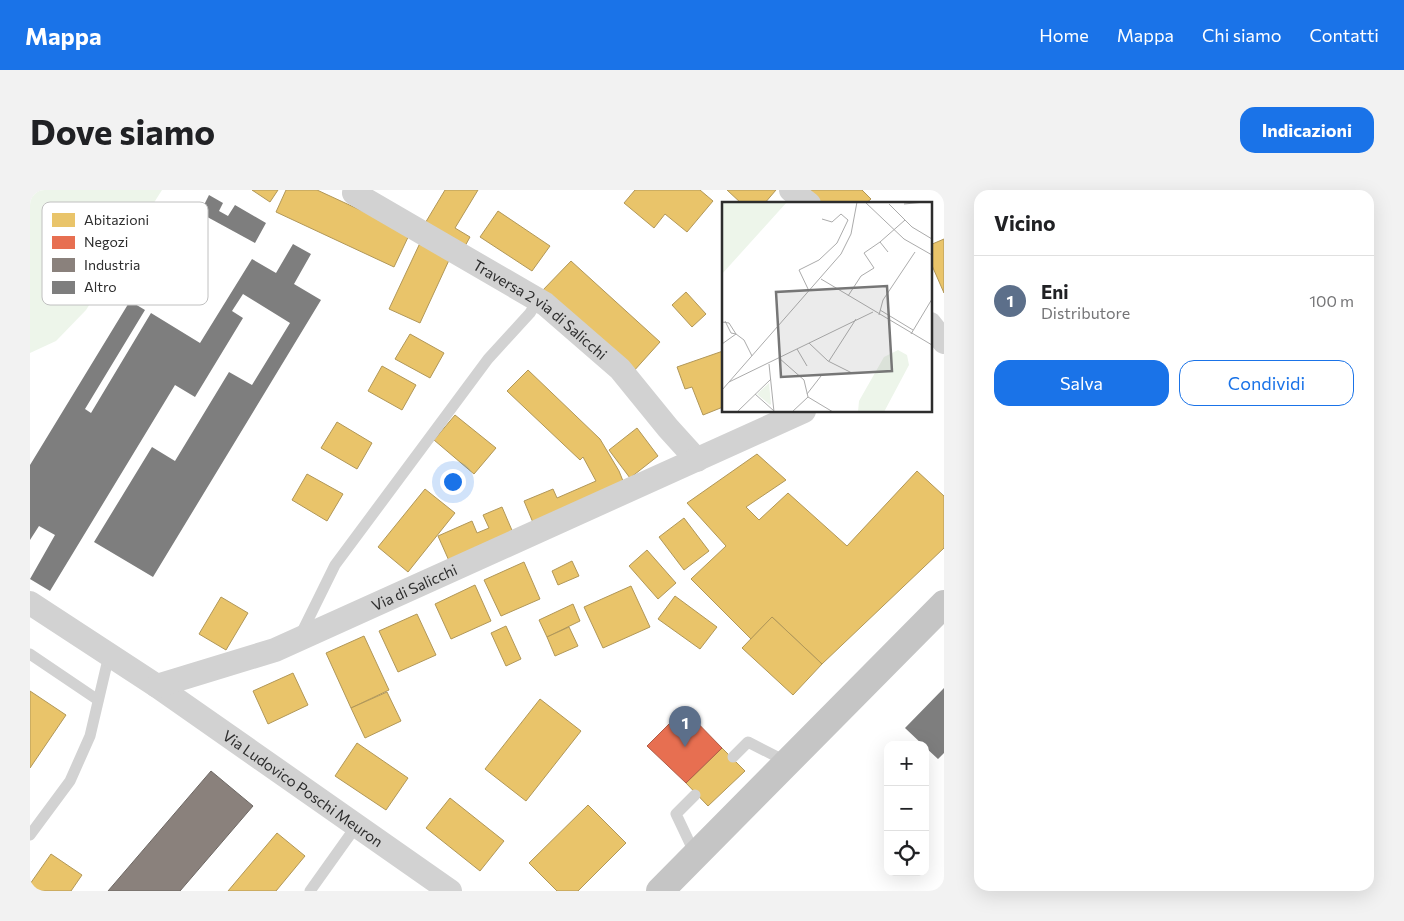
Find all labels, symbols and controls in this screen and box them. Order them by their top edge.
text: Mappa [25,21,102,50]
text: Home [1039,24,1089,46]
text: Mappa [1117,24,1174,46]
text: Chi siamo [1202,24,1281,46]
text: Contatti [1309,24,1379,46]
button: Indicazioni [1240,107,1374,153]
text: Dove siamo [30,109,215,152]
legend [42,202,208,305]
inset map [722,202,932,412]
text: Vicino [994,210,1055,235]
text: Abitazioni [84,211,149,228]
text: Negozi [84,233,128,250]
street label: Traversa 2 via di Salicchi [470,255,611,363]
text: Industria [84,256,140,273]
text: Altro [84,278,117,295]
text: Eni [1041,280,1069,303]
text: 1 [1006,291,1014,310]
text: 100 m [1309,291,1354,310]
text: Distributore [1041,303,1130,322]
button: Salva [994,360,1169,406]
button: Condividi [1179,360,1354,406]
your location [440,469,466,495]
street label: Via di Salicchi [368,560,460,614]
pin: 1 [669,706,701,747]
street label: Via Ludovico Poschi Meuron [219,726,387,851]
map controls [884,741,929,876]
button: + [884,741,929,786]
button: − [884,786,929,831]
button: locate [884,831,929,876]

